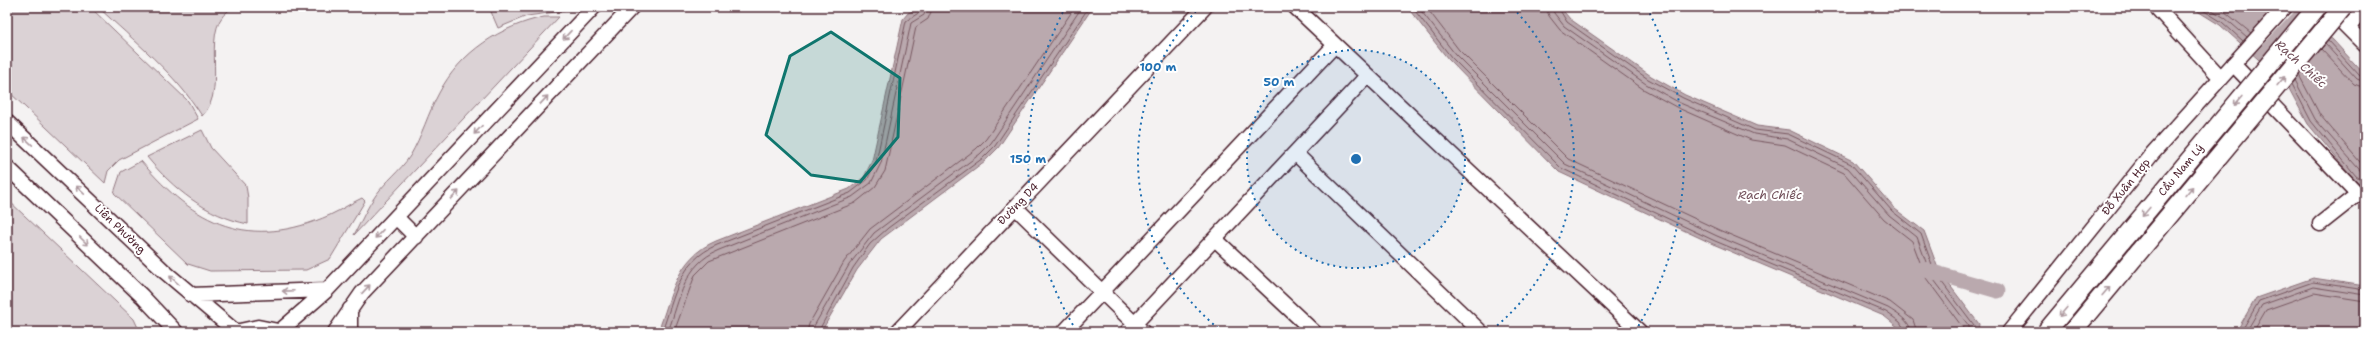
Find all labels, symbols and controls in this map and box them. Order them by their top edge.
one-way arrow [563,30,572,40]
water label: Rạch Chiếc [2272,37,2330,91]
text: 100 m [1140,59,1177,75]
text: 50 m [1264,74,1295,90]
one-way arrow [2277,76,2286,86]
one-way arrow [539,95,549,105]
one-way arrow [2234,96,2243,107]
one-way arrow [473,125,483,135]
one-way arrow [23,137,33,146]
street label: Cầu Nam Lý [2155,141,2207,199]
text: 150 m [1010,151,1046,167]
centre of rings [1349,152,1363,166]
street label: Đỗ Xuân Hợp [2098,155,2154,219]
street label: Đường D4 [994,179,1042,228]
one-way arrow [74,186,85,195]
one-way arrow [2185,186,2193,197]
water label: Rạch Chiếc [1738,187,1802,203]
one-way arrow [450,190,460,200]
street label: Liên Phường [91,201,149,257]
one-way arrow [2142,207,2151,217]
one-way arrow [374,229,384,239]
one-way arrow [79,236,89,246]
one-way arrow [169,275,179,285]
one-way arrow [361,284,371,294]
one-way arrow [2101,286,2110,297]
one-way arrow [282,288,295,295]
one-way arrow [2058,306,2067,317]

